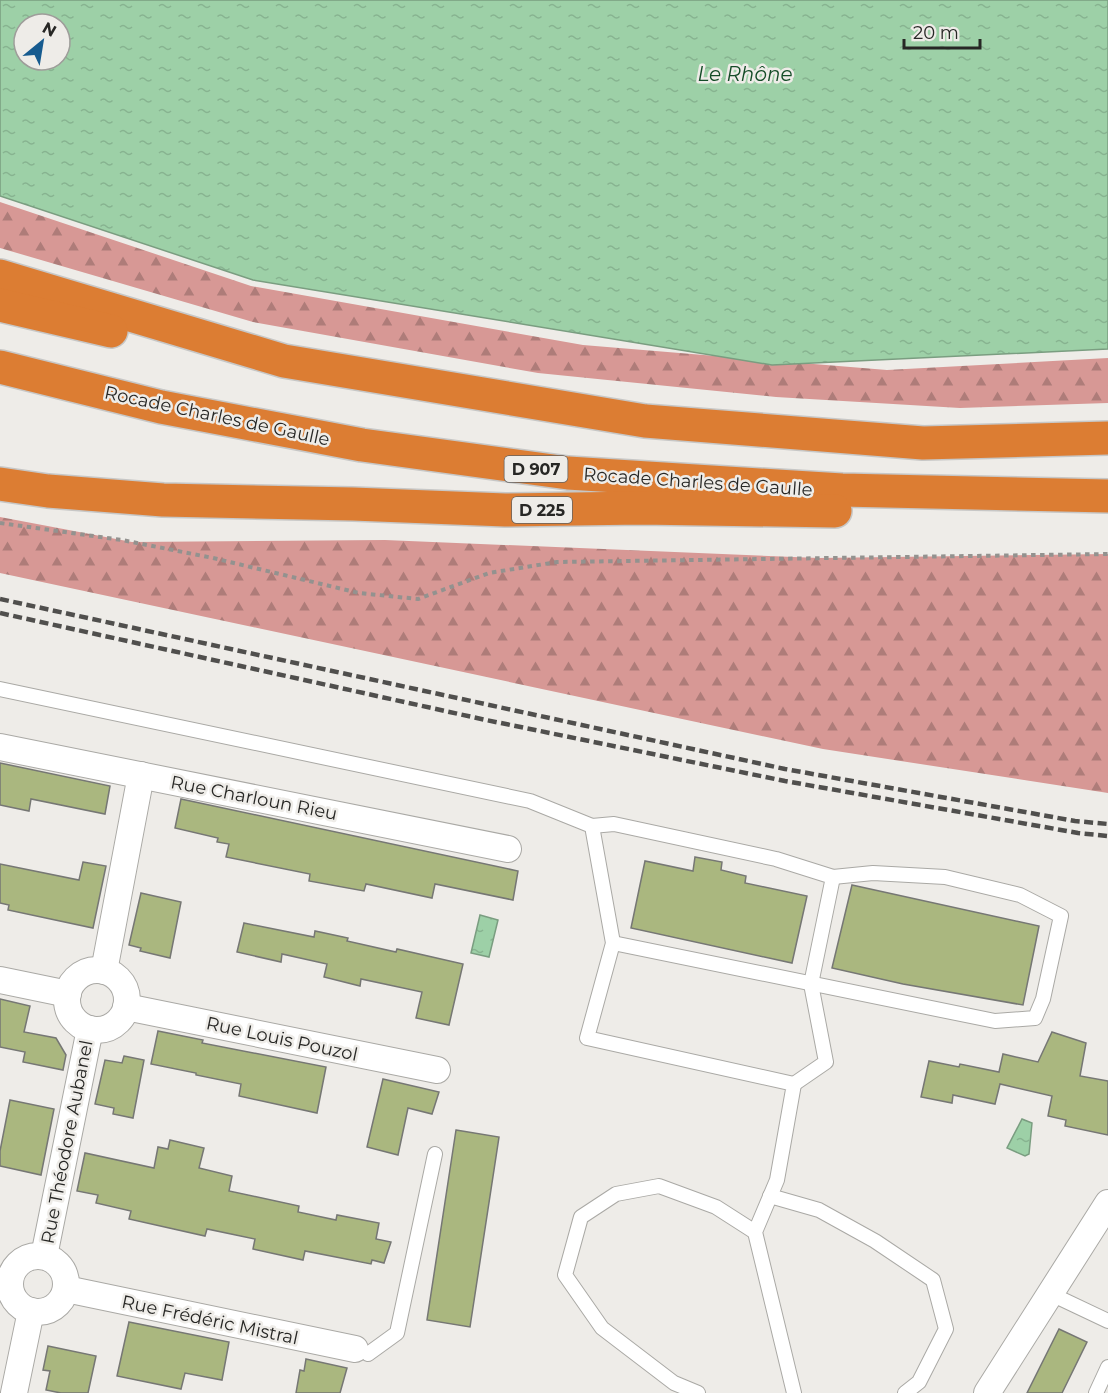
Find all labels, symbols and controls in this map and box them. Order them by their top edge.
north arrow [12,12,72,72]
scale bar [904,12,980,50]
text: N [39,18,60,41]
text: 20 m [913,22,959,44]
water label: Le Rhône [697,62,793,86]
street label: Rocade Charles de Gaulle [102,381,332,451]
road number: D 907 [504,456,568,482]
street label: Rocade Charles de Gaulle [583,463,813,501]
road number: D 225 [512,497,572,523]
street label: Rue Charloun Rieu [169,771,339,825]
street label: Rue Louis Pouzol [204,1012,360,1066]
street label: Rue Théodore Aubanel [36,1038,98,1246]
street label: Rue Frédéric Mistral [120,1291,300,1349]

